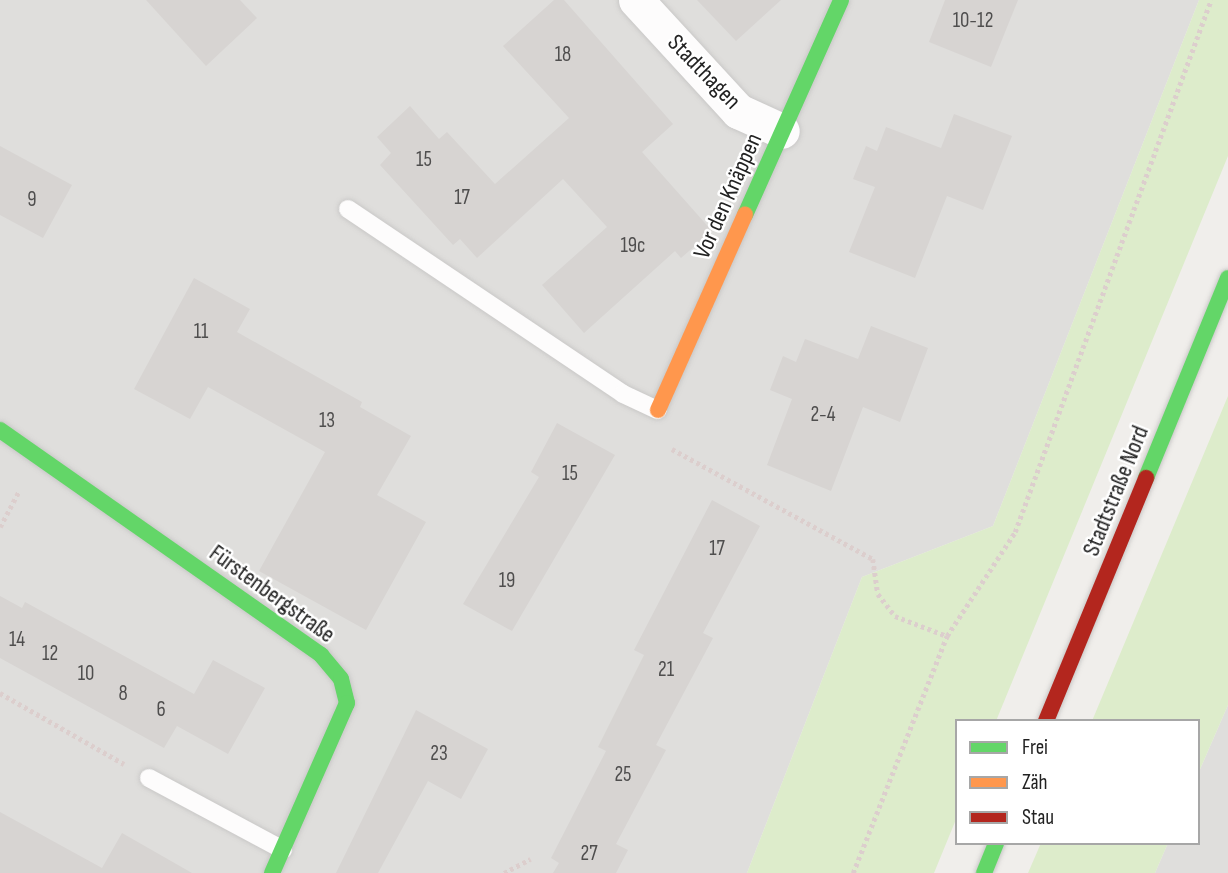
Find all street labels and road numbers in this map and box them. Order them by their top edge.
street label: Stadthagen [661,29,747,115]
street label: Vor den Knäppen [687,129,769,263]
street label: Stadtstraße Nord [1077,422,1155,560]
street label: Fürstenbergstraße [204,539,340,649]

